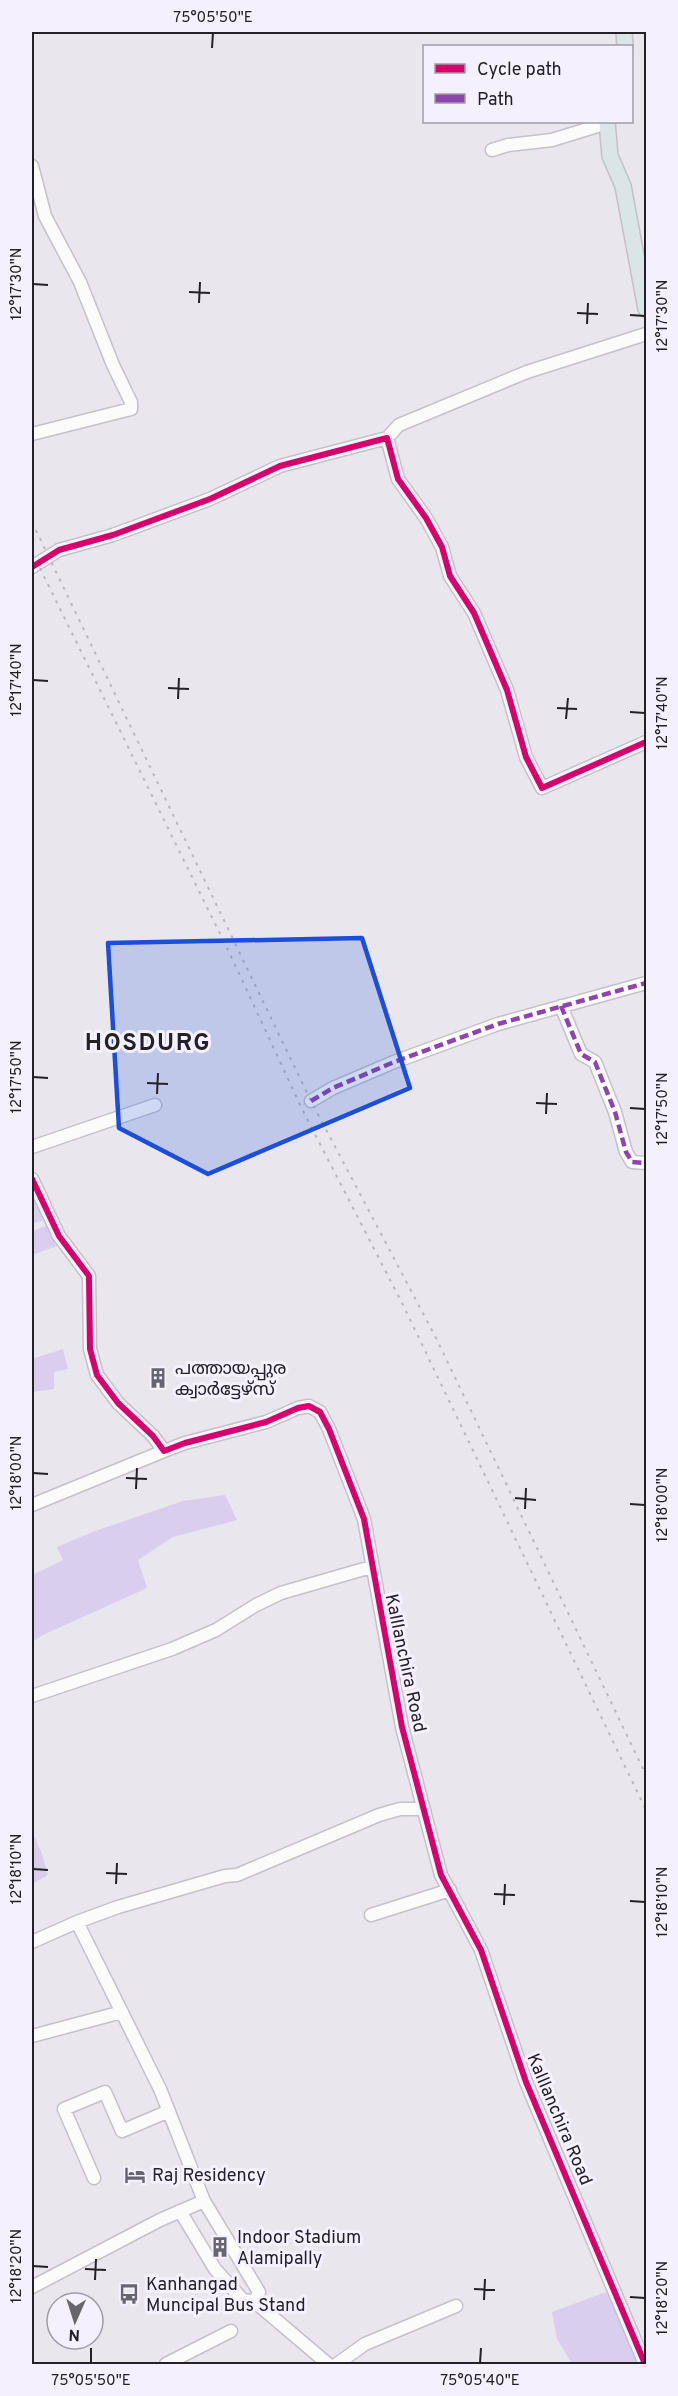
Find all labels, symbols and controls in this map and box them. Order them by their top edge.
text: 75°05'50"E [173,9,253,28]
legend [423,45,633,123]
text: Cycle path [477,59,562,82]
text: Path [477,89,514,112]
text: 12°17'30"N [8,248,27,320]
text: 12°17'30"N [654,280,673,352]
text: 12°17'40"N [8,643,27,717]
text: 12°17'40"N [654,676,673,750]
district label: HOSDURG [85,1029,211,1059]
text: 12°17'50"N [8,1040,27,1114]
text: 12°17'50"N [654,1072,673,1146]
place label: പത്തായപ്പുര ക്വാർട്ടേഴ്സ് [175,1358,286,1402]
building icon: പത്തായപ്പുര ക്വാർട്ടേഴ്സ് [146,1366,170,1390]
text: 12°18'00"N [8,1436,27,1510]
text: 12°18'00"N [654,1468,673,1542]
street label: Kalllanchira Road [379,1592,430,1735]
text: 12°18'10"N [8,1834,27,1904]
text: 12°18'10"N [654,1867,673,1937]
street label: Kalllanchira Road [520,2050,597,2189]
hotel icon: Raj Residency [123,2163,147,2187]
place label: Raj Residency [152,2165,266,2188]
place label: Indoor Stadium Alamipally [237,2227,361,2271]
text: 12°18'20"N [8,2229,27,2303]
building icon: Indoor Stadium Alamipally [208,2235,232,2259]
text: 12°18'20"N [654,2261,673,2335]
place label: Kanhangad Muncipal Bus Stand [146,2274,306,2318]
bus stop icon: Kanhangad Muncipal Bus Stand [117,2282,141,2306]
north arrow [45,2291,105,2351]
text: N [68,2324,81,2344]
text: 75°05'50"E [51,2372,131,2391]
text: 75°05'40"E [440,2372,520,2391]

